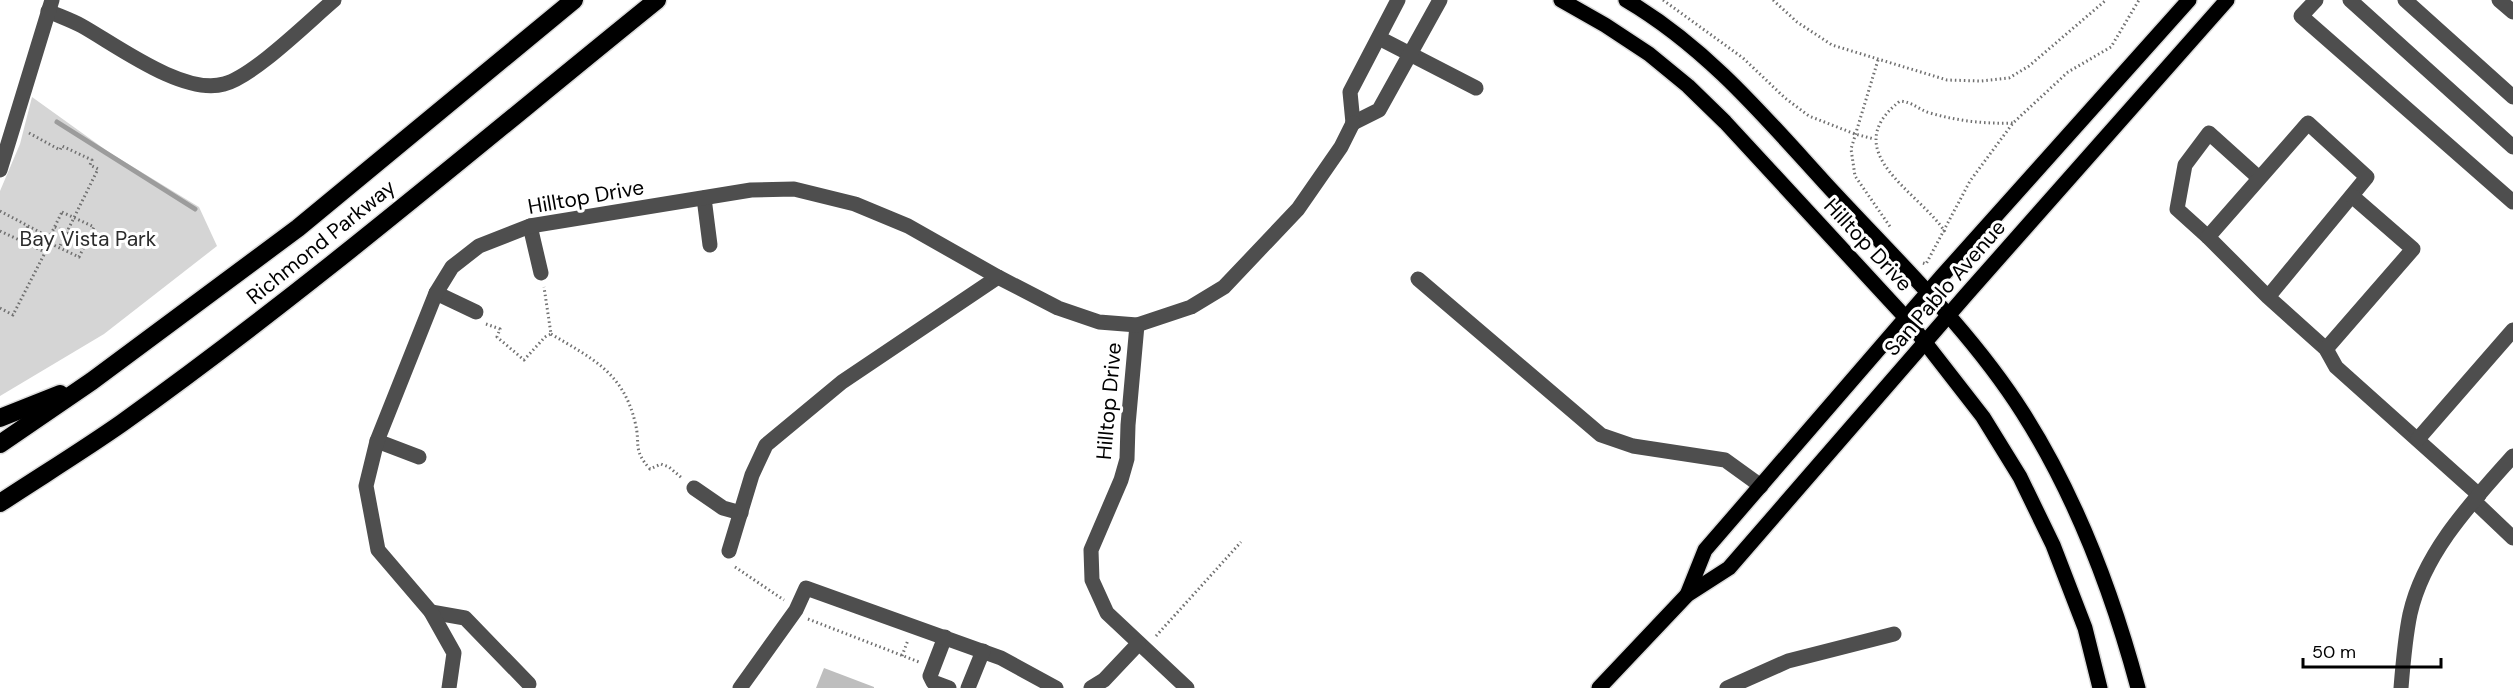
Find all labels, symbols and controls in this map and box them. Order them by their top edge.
street label: Richmond Parkway [241,173,401,311]
street label: Hilltop Drive [526,173,646,221]
street label: Hilltop Drive [1818,192,1918,298]
street label: San Pablo Avenue [1878,214,2012,362]
park label: Bay Vista Park [20,225,157,253]
street label: Hilltop Drive [1090,341,1128,461]
scale bar [2303,631,2441,669]
text: 50 m [2312,640,2356,664]

